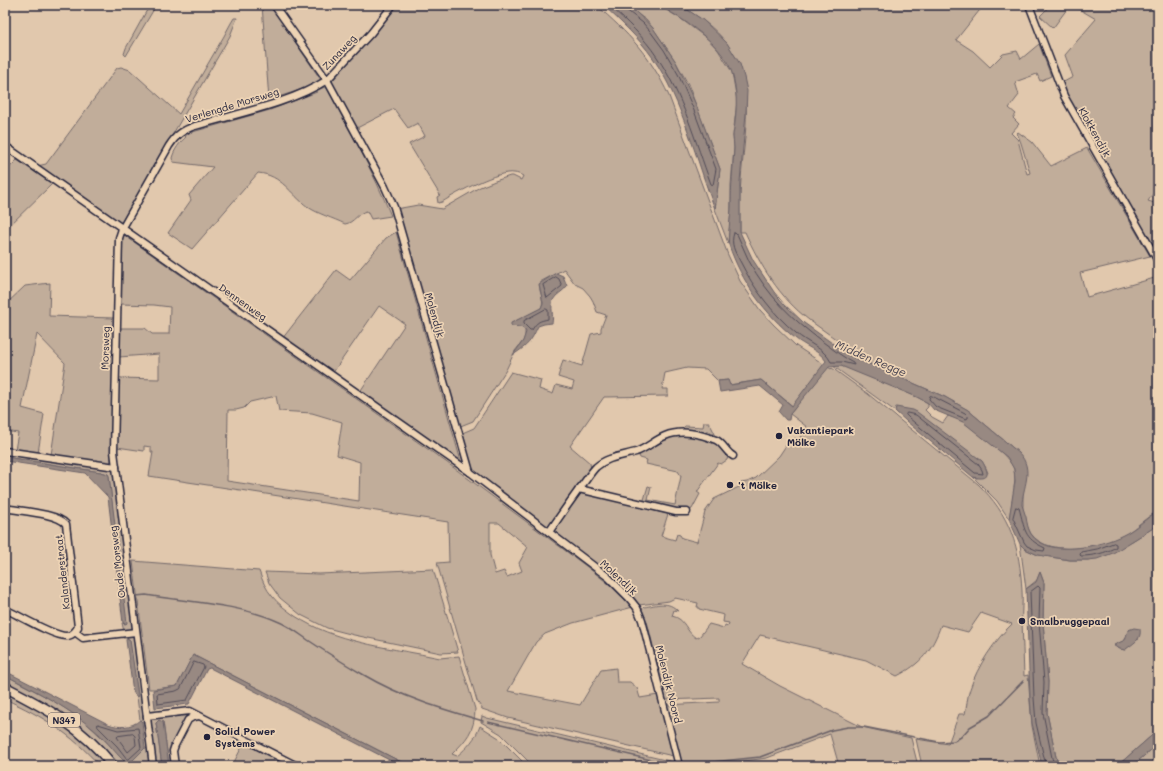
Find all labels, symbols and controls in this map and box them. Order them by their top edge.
street label: Zunaweg [319,31,359,73]
street label: Verlengde Morsweg [184,84,281,126]
street label: Klokkendijk [1076,105,1114,159]
street label: Dennenweg [216,280,270,324]
street label: Molendijk [422,291,448,339]
street label: Morsweg [97,326,113,370]
water label: Midden Regge [833,336,909,380]
place label: Vakantiepark Mölke [787,423,854,449]
marker: Vakantiepark Mölke [774,431,784,441]
place label: 't Mölke [738,478,777,492]
marker: 't Mölke [725,480,735,490]
street label: Oude Morsweg [106,525,128,599]
street label: Kalanderstraat [51,534,73,610]
street label: Molendijk [597,556,641,598]
place label: Smalbruggepaal [1030,614,1110,628]
marker: Smalbruggepaal [1017,616,1027,626]
street label: Molendijk Noord [653,643,685,725]
road number: N347 [48,713,80,727]
place label: Solid Power Systems [215,724,275,750]
marker: Solid Power Systems [202,732,212,742]

